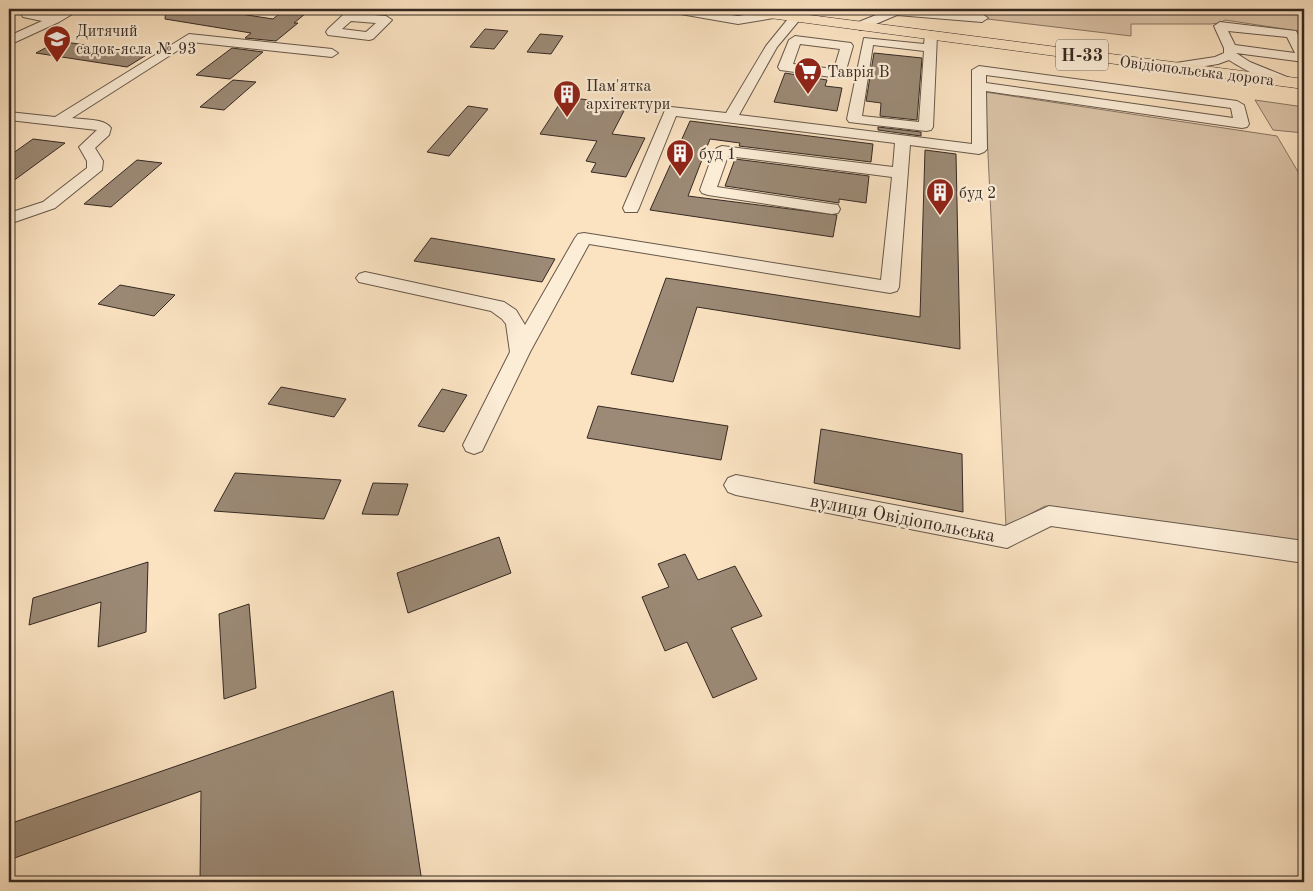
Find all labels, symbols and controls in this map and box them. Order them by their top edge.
school or university icon: Дитячий садок-ясла № 93 [42,24,72,63]
place label: Дитячий садок-ясла № 93 [76,24,196,58]
road number: Н-33 [1056,40,1108,70]
street label: Овідіопольська дорога [1118,55,1275,89]
supermarket icon: Таврія В [793,56,823,95]
place label: Таврія В [827,65,890,81]
building icon: Пам'ятка архітектури [552,79,582,118]
place label: Пам'ятка архітектури [586,79,670,113]
building icon: буд 1 [665,138,695,177]
place label: буд 1 [699,147,736,163]
building icon: буд 2 [925,177,955,216]
place label: буд 2 [959,186,996,202]
street label: вулиця Овідіопольська [808,492,997,547]

